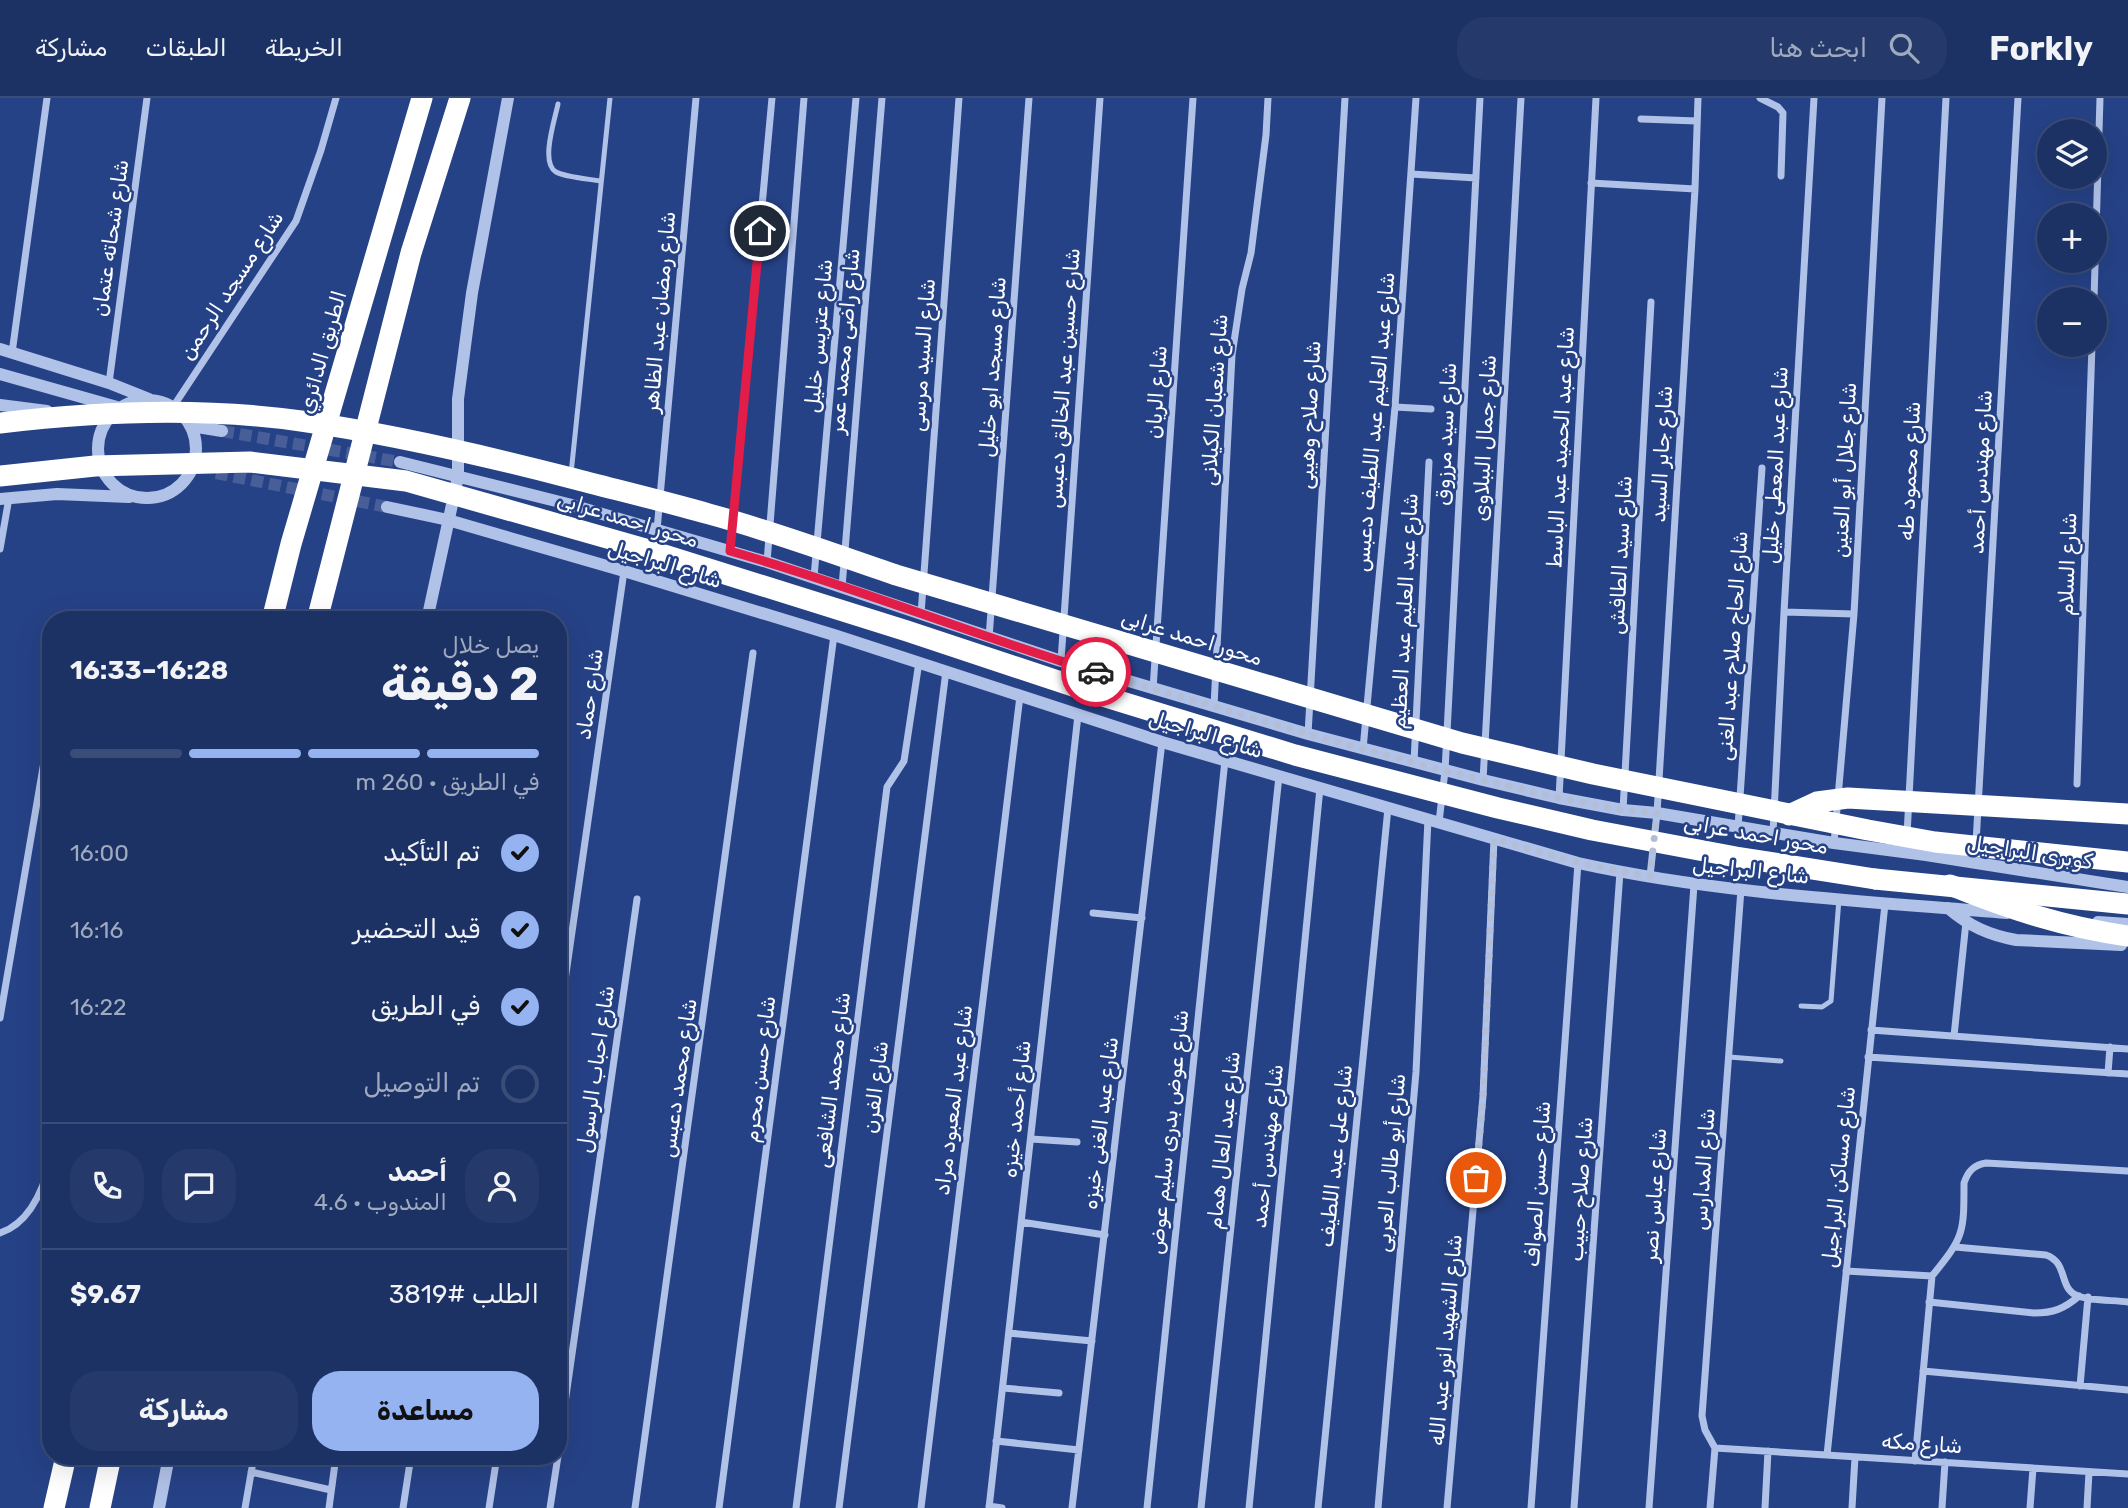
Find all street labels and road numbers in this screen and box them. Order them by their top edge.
street label: شارع شحاته عتمان [87,158,135,319]
street label: شارع مسجد الرحمن [174,206,290,365]
street label: شارع رمضان عبد الظاهر [638,210,682,416]
street label: شارع راضى محمد عمر [823,247,867,437]
street label: شارع حسين عبد الخالق دعبس [1041,247,1087,509]
street label: شارع عتريس خليل [799,258,839,414]
street label: شارع عبد العليم عبد اللطيف دعبس [1348,271,1402,573]
street label: شارع مسجد ابو خليل [973,276,1013,458]
street label: شارع السيد مرسى [904,277,942,433]
street label: الطريق الدائري [292,288,353,417]
street label: شارع شعبان الكيلانى [1196,313,1234,487]
street label: شارع عبد الحميد عبد الباسط [1541,326,1581,569]
street label: شارع صلاح وهيبى [1293,340,1327,490]
street label: شارع الريان [1140,344,1174,440]
street label: شارع جمال الببلاوى [1467,354,1503,522]
street label: شارع سيد مرزوق [1429,362,1463,506]
street label: شارع عبد المعطى خليل [1757,366,1795,565]
street label: شارع جلال أبو العنين [1827,382,1863,558]
street label: شارع جابر السيد [1645,385,1679,523]
street label: شارع مهندس أحمد [1963,389,1999,555]
street label: شارع محمود طه [1893,401,1927,541]
street label: شارع سيد الطافش [1603,475,1639,635]
street label: محور احمد عرابى [554,486,702,552]
street label: شارع عبد العليم عبد العظيم [1385,492,1425,730]
street label: شارع السلام [2053,512,2083,616]
street label: شارع الحاج صلاح عبد الغنى [1711,530,1755,762]
street label: شارع البراجيل [605,535,725,595]
street label: محور احمد عرابى [1118,604,1266,670]
street label: شارع حماد [570,647,610,741]
street label: شارع البراجيل [1146,705,1266,765]
street label: محور احمد عرابى [1682,809,1830,859]
street label: كوبرى البراجيل [1965,830,2095,874]
street label: شارع البراجيل [1691,851,1811,891]
street label: شارع احباب الرسول [571,984,621,1155]
street label: شارع محمد الشافعى [809,991,857,1170]
street label: شارع حسن محرم [738,994,782,1144]
street label: شارع محمد دعبس [654,997,704,1160]
street label: شارع عبد المعبود مراد [929,1003,979,1197]
street label: شارع عوض بدرى سليم عوض [1143,1008,1195,1256]
street label: شارع عبد الغنى خيزه [1077,1035,1125,1211]
street label: شارع الفرن [857,1039,895,1135]
street label: شارع أحمد خيزه [996,1039,1038,1179]
street label: شارع عبد العال همام [1201,1050,1247,1230]
street label: شارع مهندس أحمد [1246,1063,1290,1229]
street label: شارع على عبد اللطيف [1313,1063,1359,1249]
street label: شارع أبو طالب العربى [1370,1073,1412,1254]
street label: شارع مساكن البراجيل [1816,1085,1862,1269]
street label: شارع حسن الصواف [1519,1100,1557,1268]
street label: شارع المدارس [1686,1107,1722,1231]
street label: شارع صلاح حبيب [1562,1116,1600,1262]
street label: شارع عباس نصر [1637,1127,1673,1265]
street label: شارع الشهيد انور عبد الله [1423,1233,1469,1447]
street label: شارع مكه [1881,1428,1963,1460]

